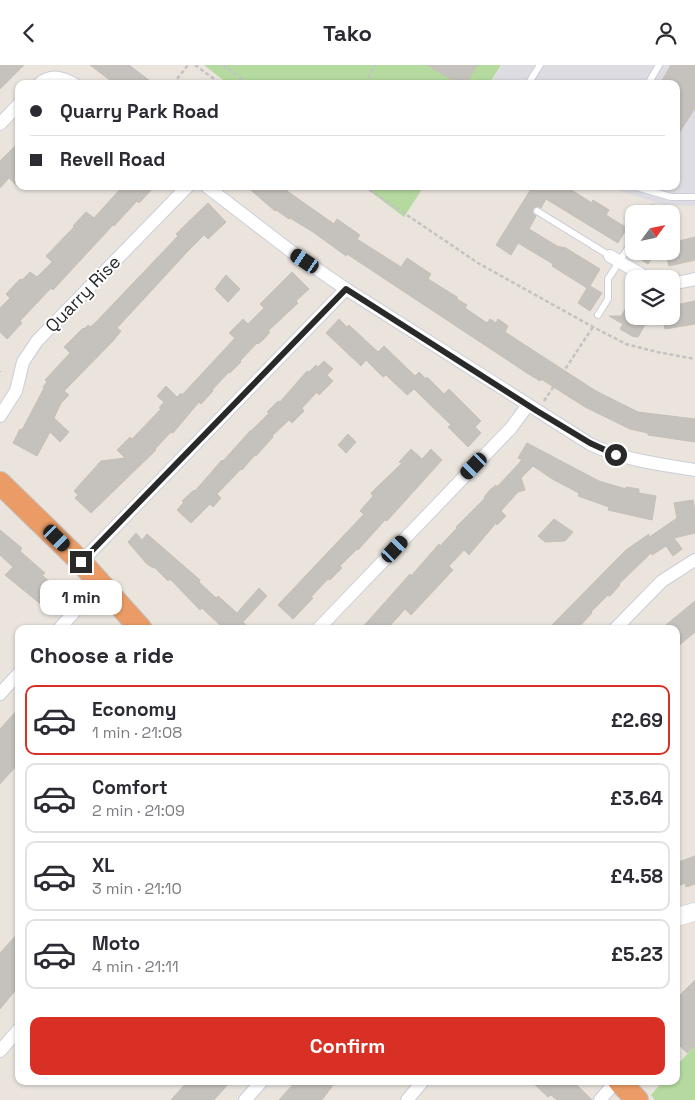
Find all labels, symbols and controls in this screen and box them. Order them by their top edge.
icon: back [15,19,43,47]
text: Tako [323,19,372,47]
icon: person [652,19,680,47]
text: Quarry Park Road [60,99,219,124]
text: Revell Road [60,147,165,172]
north arrow [625,205,680,260]
map controls [625,205,680,325]
car [288,246,321,276]
street label: Quarry Rise [40,250,125,337]
button: layers [625,270,680,325]
route start [605,444,627,466]
car [458,450,489,482]
car [41,522,72,554]
car [379,533,410,565]
route end [70,551,92,573]
callout: 1 min [40,579,122,615]
text: 1 min [61,587,101,608]
text: Choose a ride [30,641,174,669]
text: Economy [92,697,176,722]
icon: car [32,698,77,743]
text: £2.69 [611,708,663,733]
text: 1 min · 21:08 [92,722,182,743]
text: Comfort [92,775,168,800]
icon: car [32,776,77,821]
text: £3.64 [610,786,663,811]
text: 2 min · 21:09 [92,800,185,821]
text: XL [92,853,115,878]
icon: car [32,854,77,899]
text: £4.58 [610,864,663,889]
text: 3 min · 21:10 [92,878,182,899]
text: Moto [92,931,140,956]
icon: car [32,932,77,977]
text: £5.23 [611,942,663,967]
text: 4 min · 21:11 [92,956,179,977]
button: Confirm [30,1017,665,1075]

